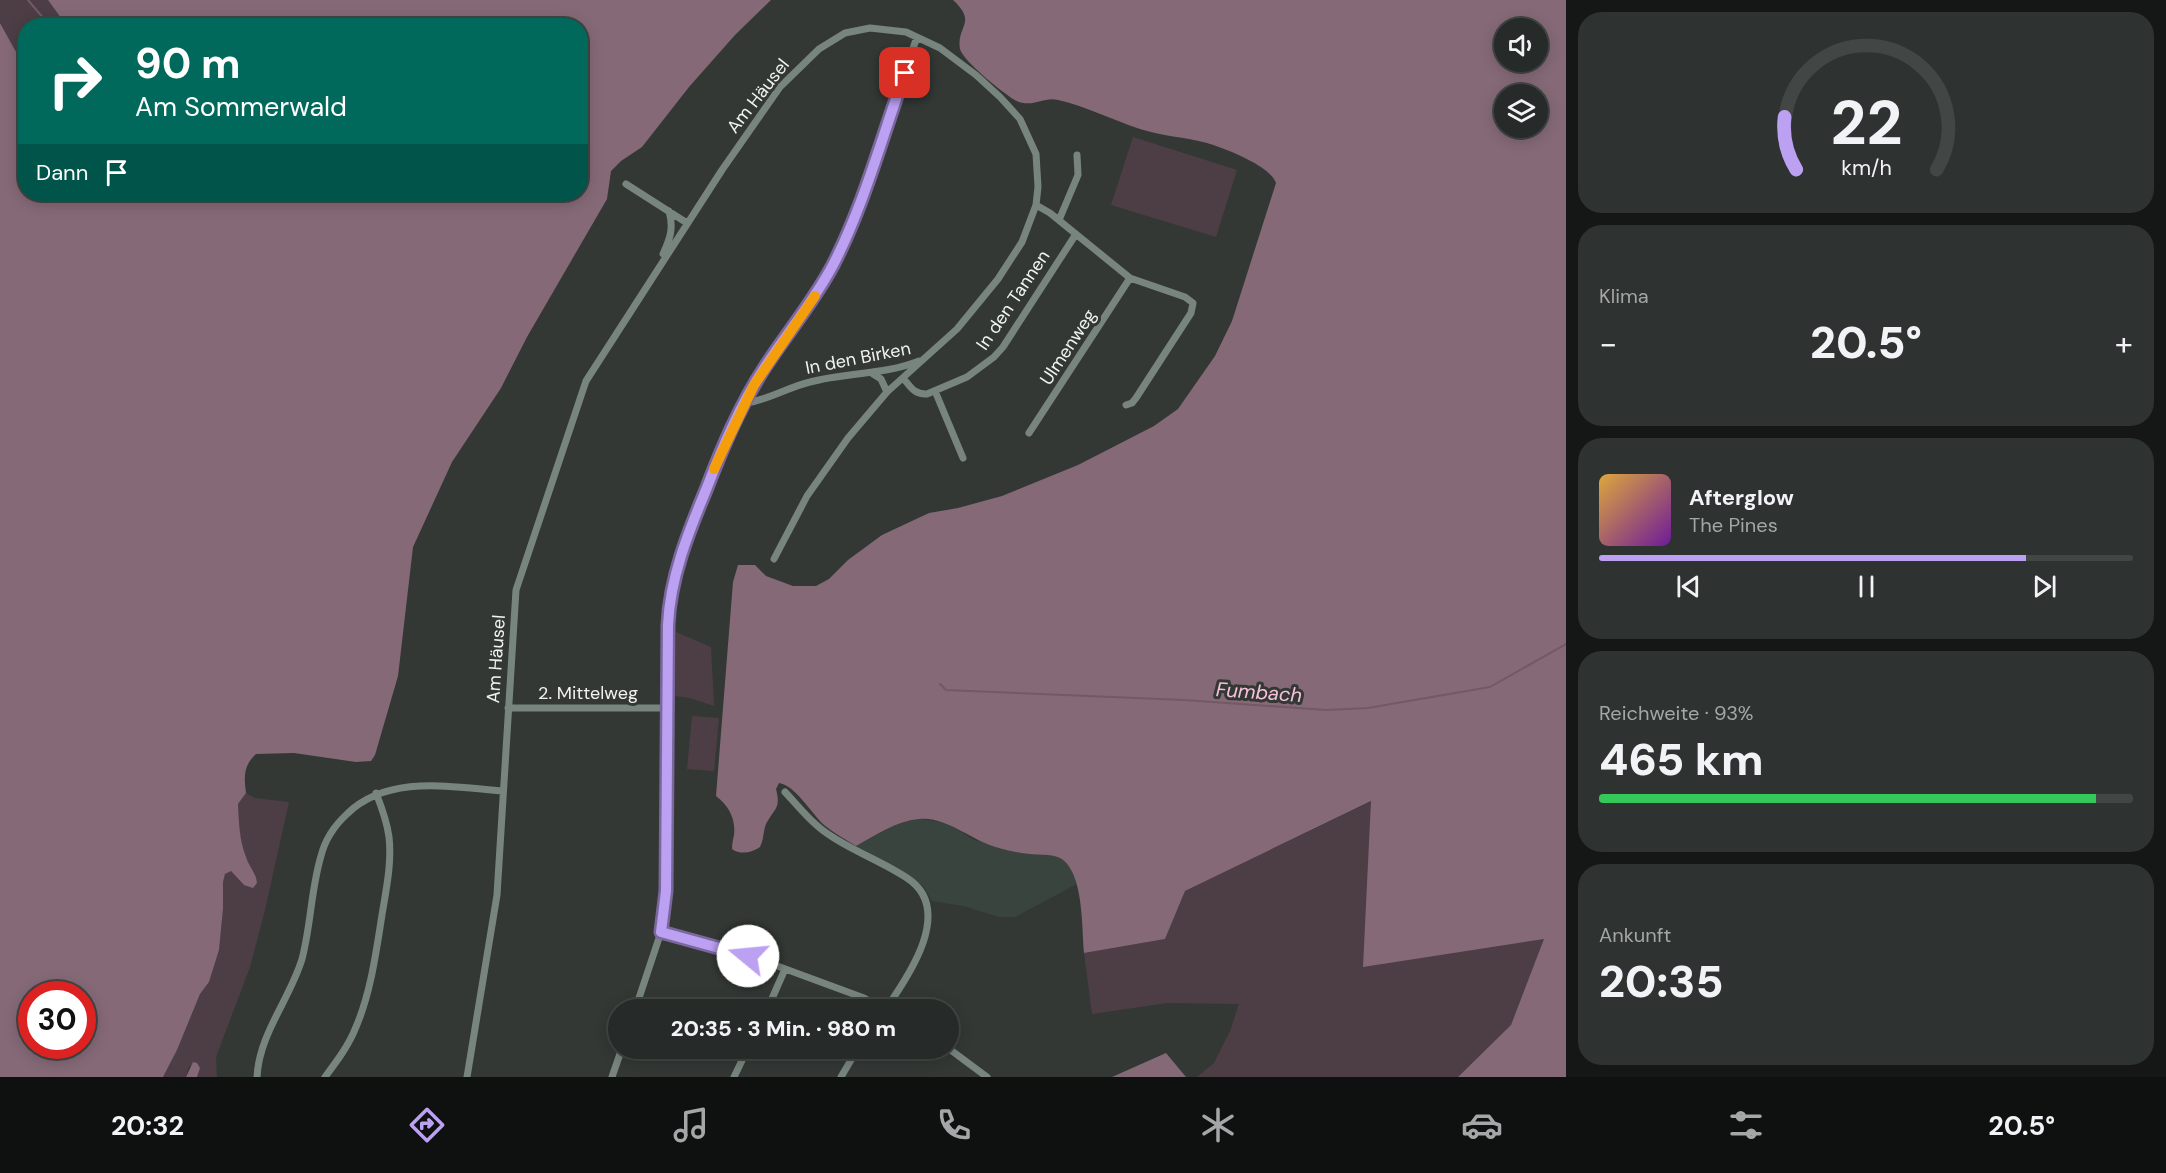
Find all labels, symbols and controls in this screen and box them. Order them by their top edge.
map controls [1494,18,1548,138]
button: sound [1494,18,1548,72]
text: 90 m [135,36,241,91]
icon: right [36,42,114,120]
pin [879,47,930,98]
street label: Am Häusel [721,54,795,138]
icon: arrive [888,56,921,89]
text: 22 [1830,82,1902,163]
button: layers [1494,84,1548,138]
text: Am Sommerwald [135,89,347,124]
text: km/h [1841,154,1891,182]
icon: arrive [100,156,133,189]
text: Dann [36,158,88,187]
street label: In den Tannen [971,245,1055,355]
text: Klima [1599,283,1649,309]
street label: Ulmenweg [1035,304,1101,390]
text: 20.5° [1810,313,1922,372]
text: − [1599,322,1617,365]
text: + [2115,322,2133,365]
street label: In den Birken [803,336,913,380]
text: Afterglow [1689,483,1794,512]
text: The Pines [1689,512,1778,538]
icon: previous [1672,570,1705,603]
icon: pause [1850,570,1883,603]
icon: next [2028,570,2061,603]
street label: Am Häusel [481,614,511,704]
water label: Fumbach [1215,676,1303,708]
street label: 2. Mittelweg [538,681,638,705]
text: Reichweite · 93% [1599,700,1753,726]
text: 465 km [1599,730,1764,789]
text: Ankunft [1599,922,1671,948]
position arrow [716,924,780,988]
text: 20:35 [1599,952,1724,1011]
speed limit sign: 30 [18,981,96,1059]
text: 20:35 · 3 Min. · 980 m [671,1014,896,1043]
icon: directions [406,1104,448,1146]
icon: music [670,1104,712,1146]
icon: phone [933,1104,975,1146]
icon: climate [1197,1104,1239,1146]
icon: car [1461,1104,1503,1146]
icon: filters [1725,1104,1767,1146]
text: 20:32 [111,1108,184,1143]
text: 20.5° [1988,1108,2055,1143]

